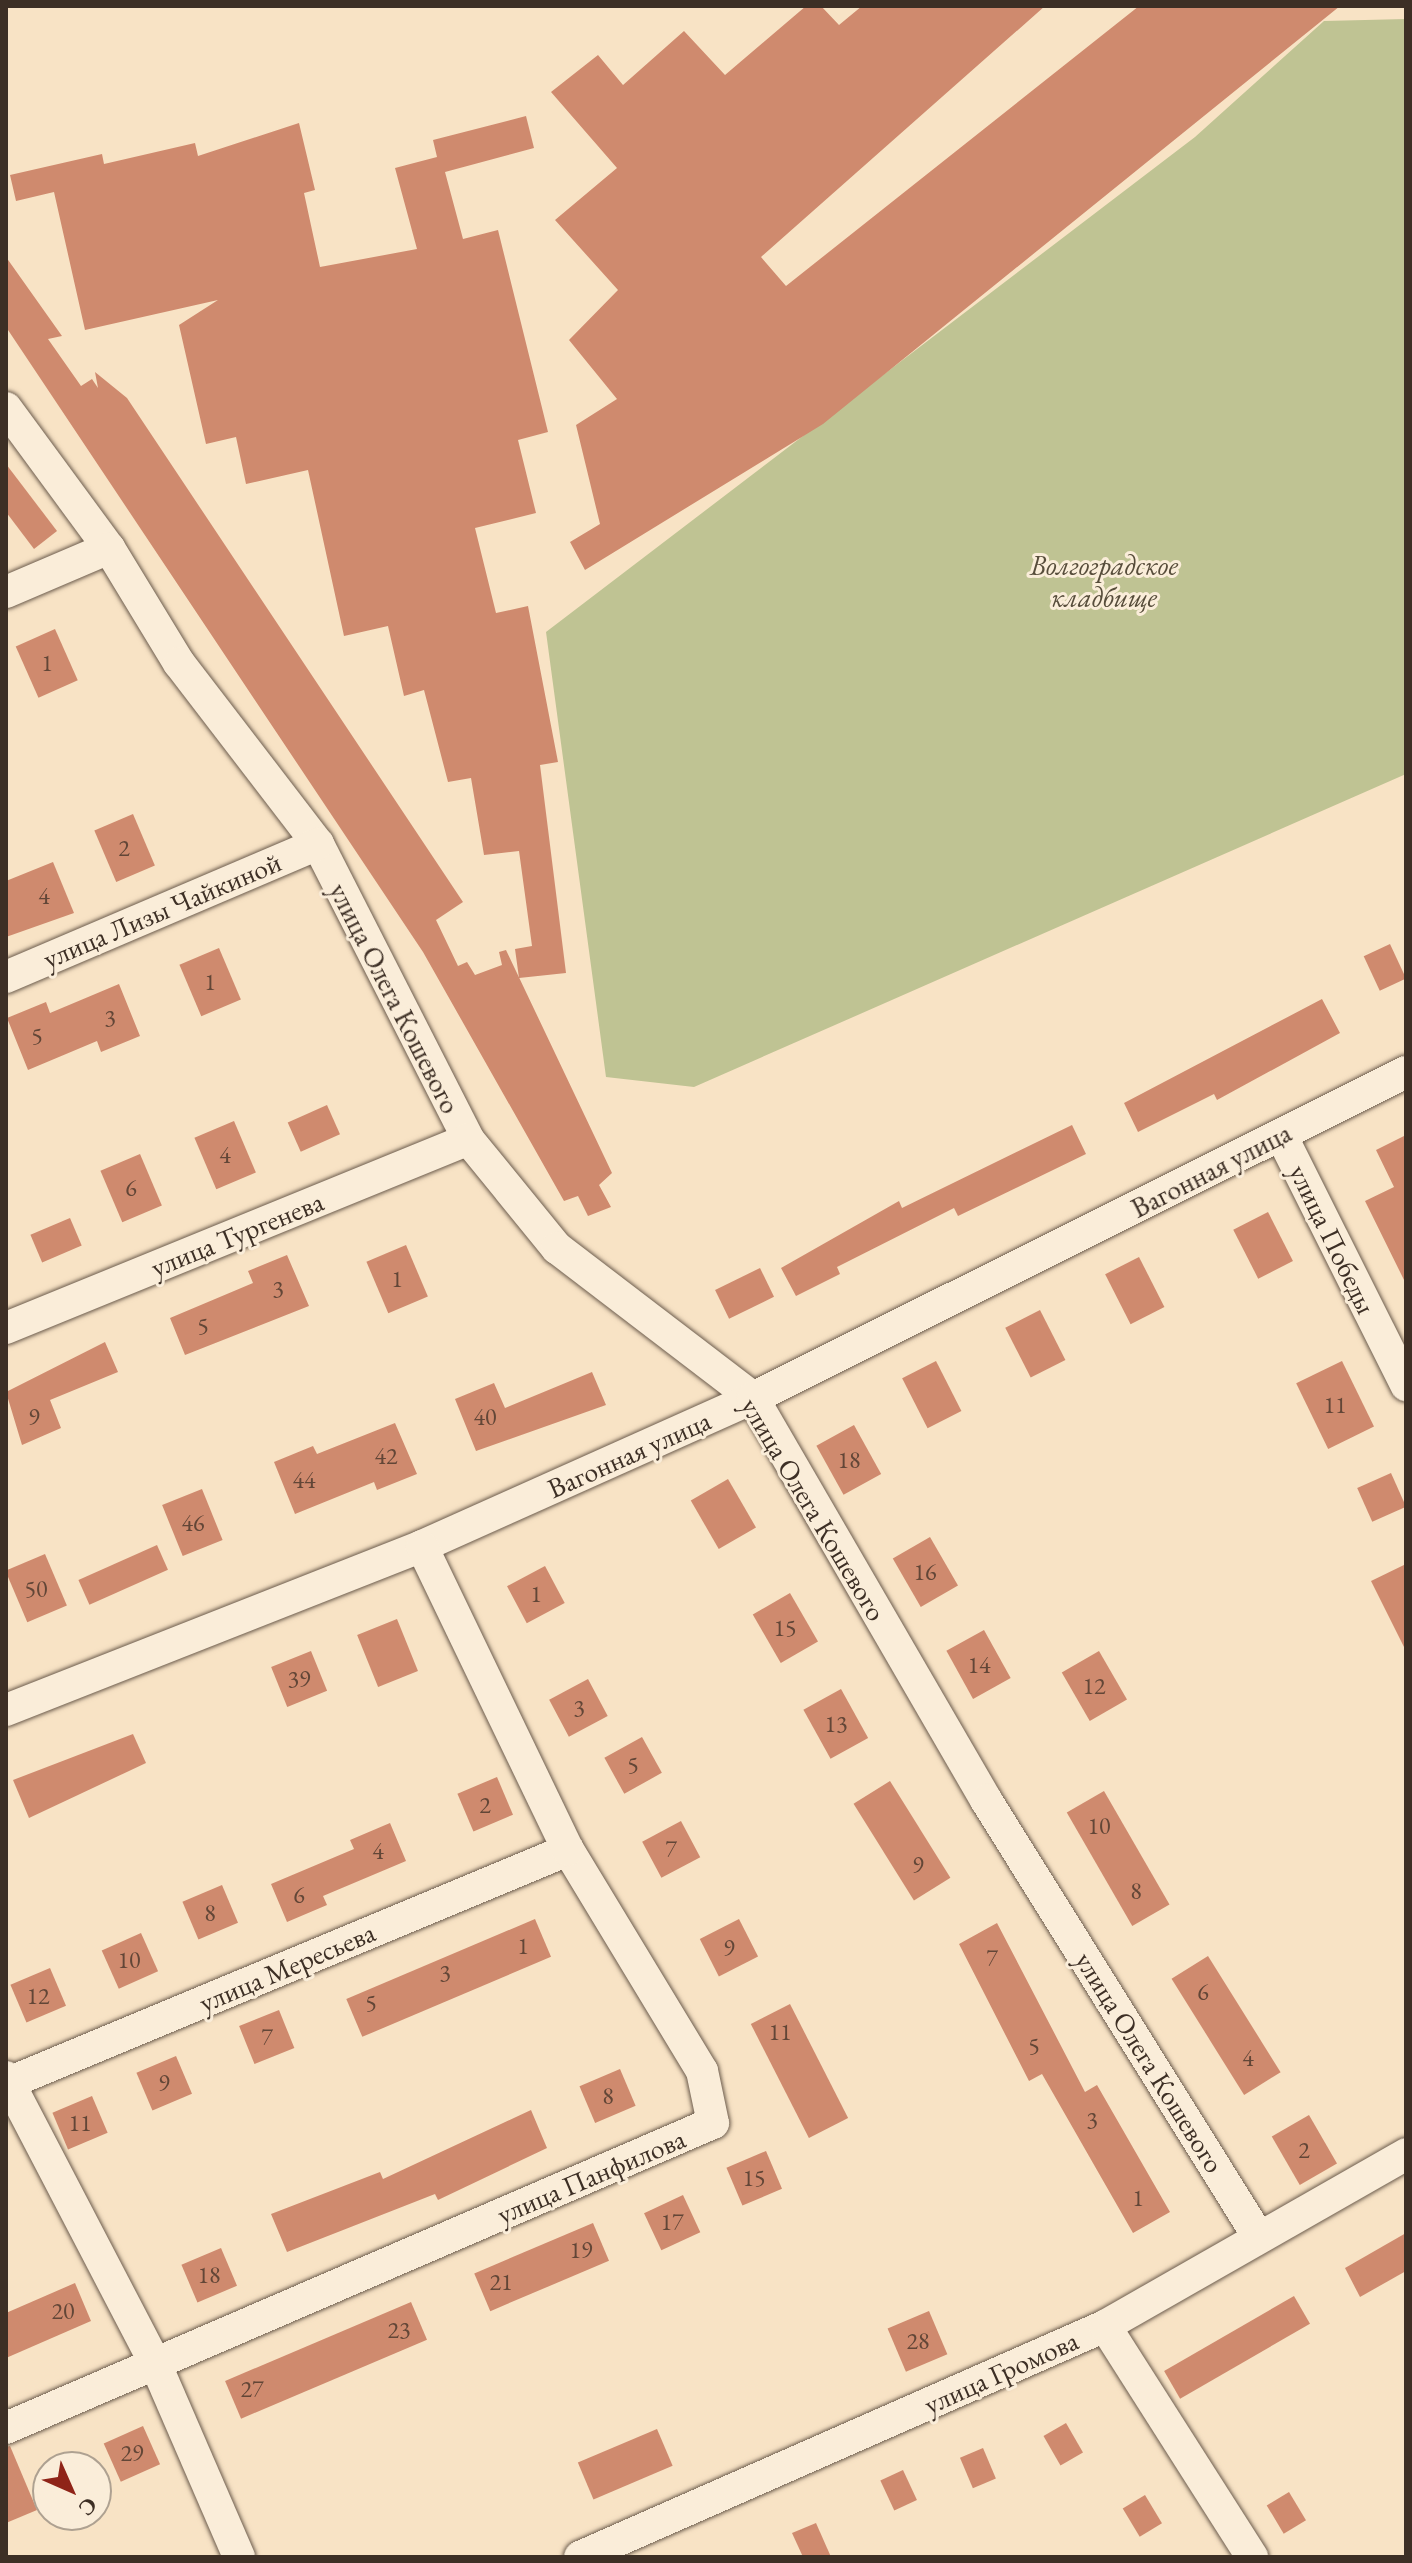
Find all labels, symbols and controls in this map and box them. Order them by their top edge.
park label: Волгоградское кладбище [1030,548,1178,614]
house number: 1 [41,649,53,677]
house number: 2 [118,834,130,862]
street label: улица Лизы Чайкиной [38,845,286,975]
street label: улица Олега Кошевого [322,877,468,1119]
house number: 4 [38,882,50,910]
house number: 1 [204,968,216,996]
house number: 3 [104,1004,116,1032]
house number: 5 [31,1022,43,1050]
street label: Вагонная улица [1125,1115,1297,1225]
house number: 4 [219,1141,231,1169]
street label: улица Победы [1282,1159,1384,1319]
house number: 6 [125,1174,137,1202]
street label: улица Тургенева [146,1184,328,1284]
house number: 1 [391,1265,403,1293]
house number: 3 [272,1275,284,1303]
house number: 5 [197,1312,209,1340]
street label: улица Олега Кошевого [734,1391,894,1627]
house number: 11 [1323,1391,1347,1419]
house number: 9 [28,1403,40,1431]
house number: 40 [473,1403,497,1431]
street label: Вагонная улица [542,1403,716,1505]
house number: 42 [374,1442,398,1470]
house number: 18 [837,1446,861,1474]
house number: 44 [292,1466,316,1494]
house number: 46 [181,1509,205,1537]
house number: 16 [913,1558,937,1586]
house number: 50 [24,1575,48,1603]
house number: 1 [530,1580,542,1608]
house number: 15 [773,1614,797,1642]
house number: 14 [967,1651,991,1679]
house number: 39 [287,1665,311,1693]
house number: 12 [1082,1672,1106,1700]
house number: 3 [573,1694,585,1722]
house number: 13 [824,1710,848,1738]
house number: 5 [627,1751,639,1779]
house number: 2 [479,1791,491,1819]
house number: 10 [1087,1812,1111,1840]
house number: 7 [665,1835,677,1863]
house number: 4 [372,1837,384,1865]
house number: 9 [912,1851,924,1879]
house number: 8 [1130,1877,1142,1905]
house number: 6 [293,1881,305,1909]
house number: 8 [204,1899,216,1927]
street label: улица Мересьева [194,1915,380,2019]
house number: 1 [517,1932,529,1960]
house number: 9 [723,1934,735,1962]
house number: 7 [986,1944,998,1972]
street label: улица Олега Кошевого [1068,1945,1232,2179]
house number: 10 [117,1946,141,1974]
house number: 3 [439,1959,451,1987]
house number: 6 [1197,1978,1209,2006]
house number: 12 [26,1982,50,2010]
house number: 5 [365,1989,377,2017]
house number: 11 [768,2018,792,2046]
house number: 7 [261,2023,273,2051]
house number: 5 [1028,2032,1040,2060]
house number: 4 [1242,2044,1254,2072]
house number: 9 [158,2069,170,2097]
house number: 8 [602,2082,614,2110]
house number: 3 [1086,2106,1098,2134]
house number: 11 [68,2109,92,2137]
street label: улица Панфилова [492,2121,690,2231]
house number: 2 [1298,2136,1310,2164]
house number: 15 [742,2164,766,2192]
house number: 1 [1132,2184,1144,2212]
house number: 17 [660,2208,684,2236]
house number: 19 [569,2236,593,2264]
house number: 18 [197,2261,221,2289]
house number: 21 [489,2268,513,2296]
house number: 20 [51,2297,75,2325]
house number: 23 [387,2316,411,2344]
street label: улица Громова [919,2323,1083,2421]
house number: 28 [906,2327,930,2355]
house number: 27 [240,2375,264,2403]
house number: 29 [120,2439,144,2467]
north arrow [32,2451,112,2531]
text: С [72,2491,104,2523]

